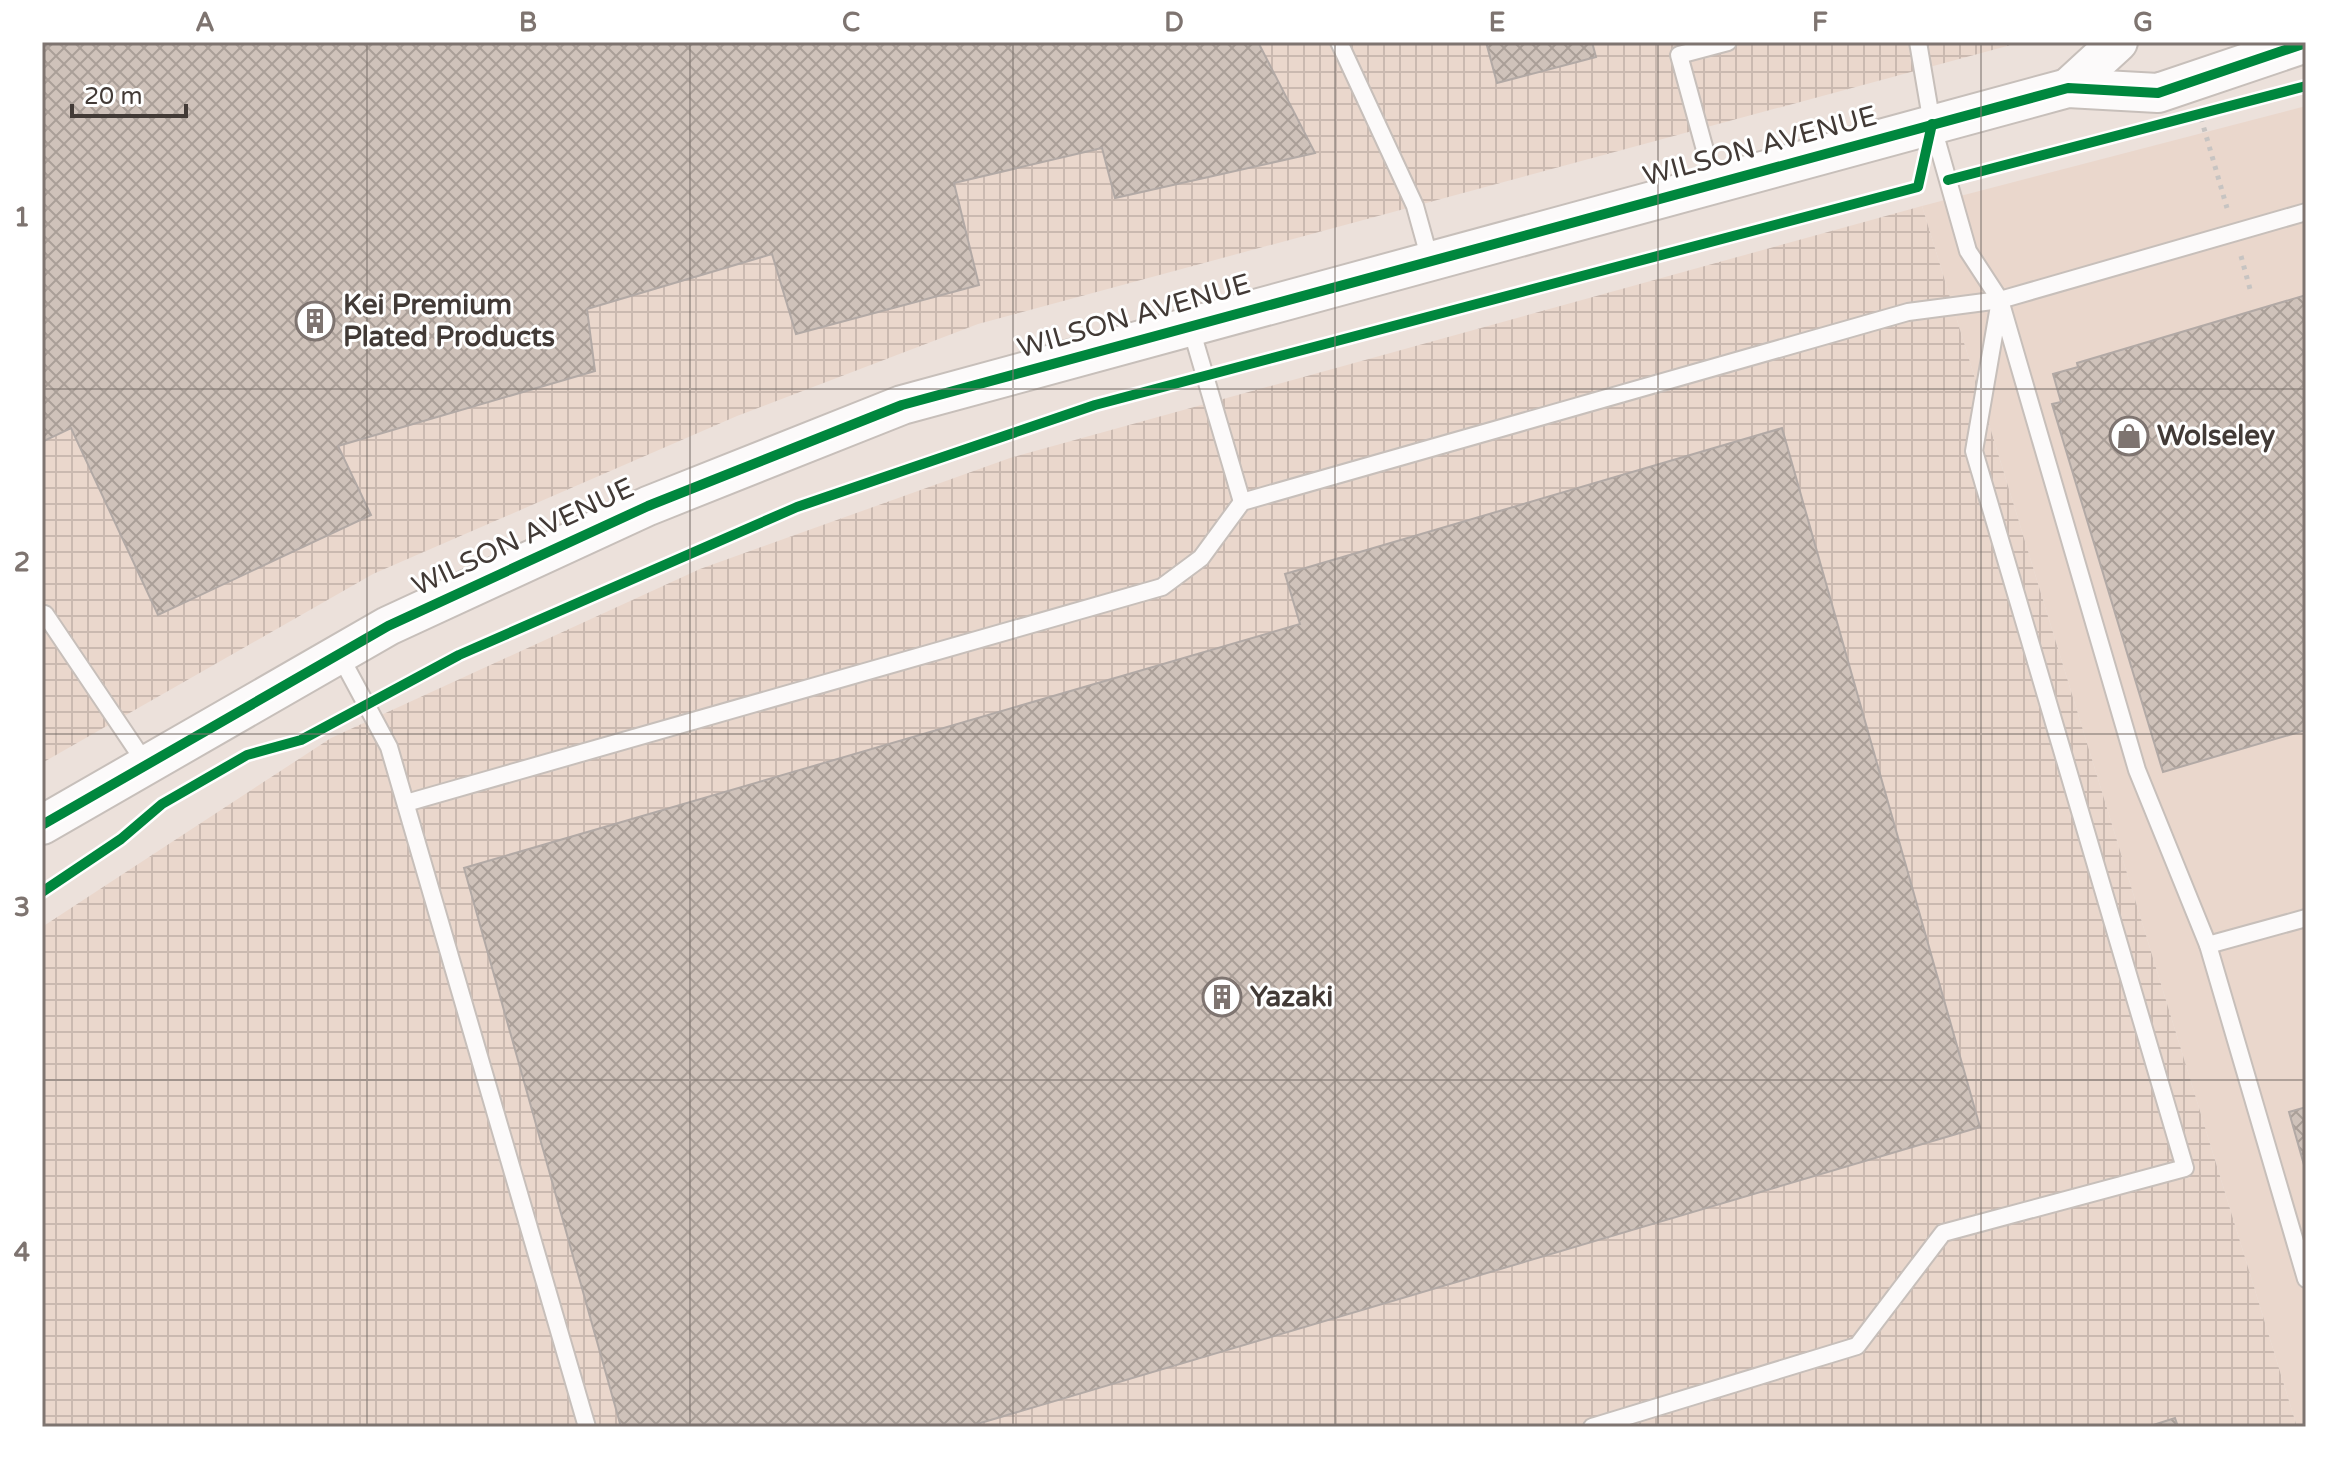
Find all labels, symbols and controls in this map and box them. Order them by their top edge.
text: A [195,7,215,38]
text: B [519,7,537,38]
text: C [842,7,860,38]
text: D [1164,7,1184,38]
text: E [1489,7,1505,38]
text: F [1812,7,1828,38]
text: G [2133,7,2153,38]
scale bar [72,68,186,118]
text: 20 m [84,82,142,111]
street label: WILSON AVENUE [1639,98,1881,194]
text: 1 [14,202,30,233]
street label: WILSON AVENUE [1014,266,1254,366]
place label: Kei Premium Plated Products [343,288,555,354]
building icon: Kei Premium Plated Products [294,300,336,342]
shop icon: Wolseley [2108,415,2150,457]
place label: Wolseley [2157,419,2275,453]
street label: WILSON AVENUE [407,471,639,603]
text: 2 [14,547,30,578]
text: 3 [14,892,30,923]
building icon: Yazaki [1201,976,1243,1018]
place label: Yazaki [1250,980,1333,1014]
text: 4 [14,1237,30,1268]

